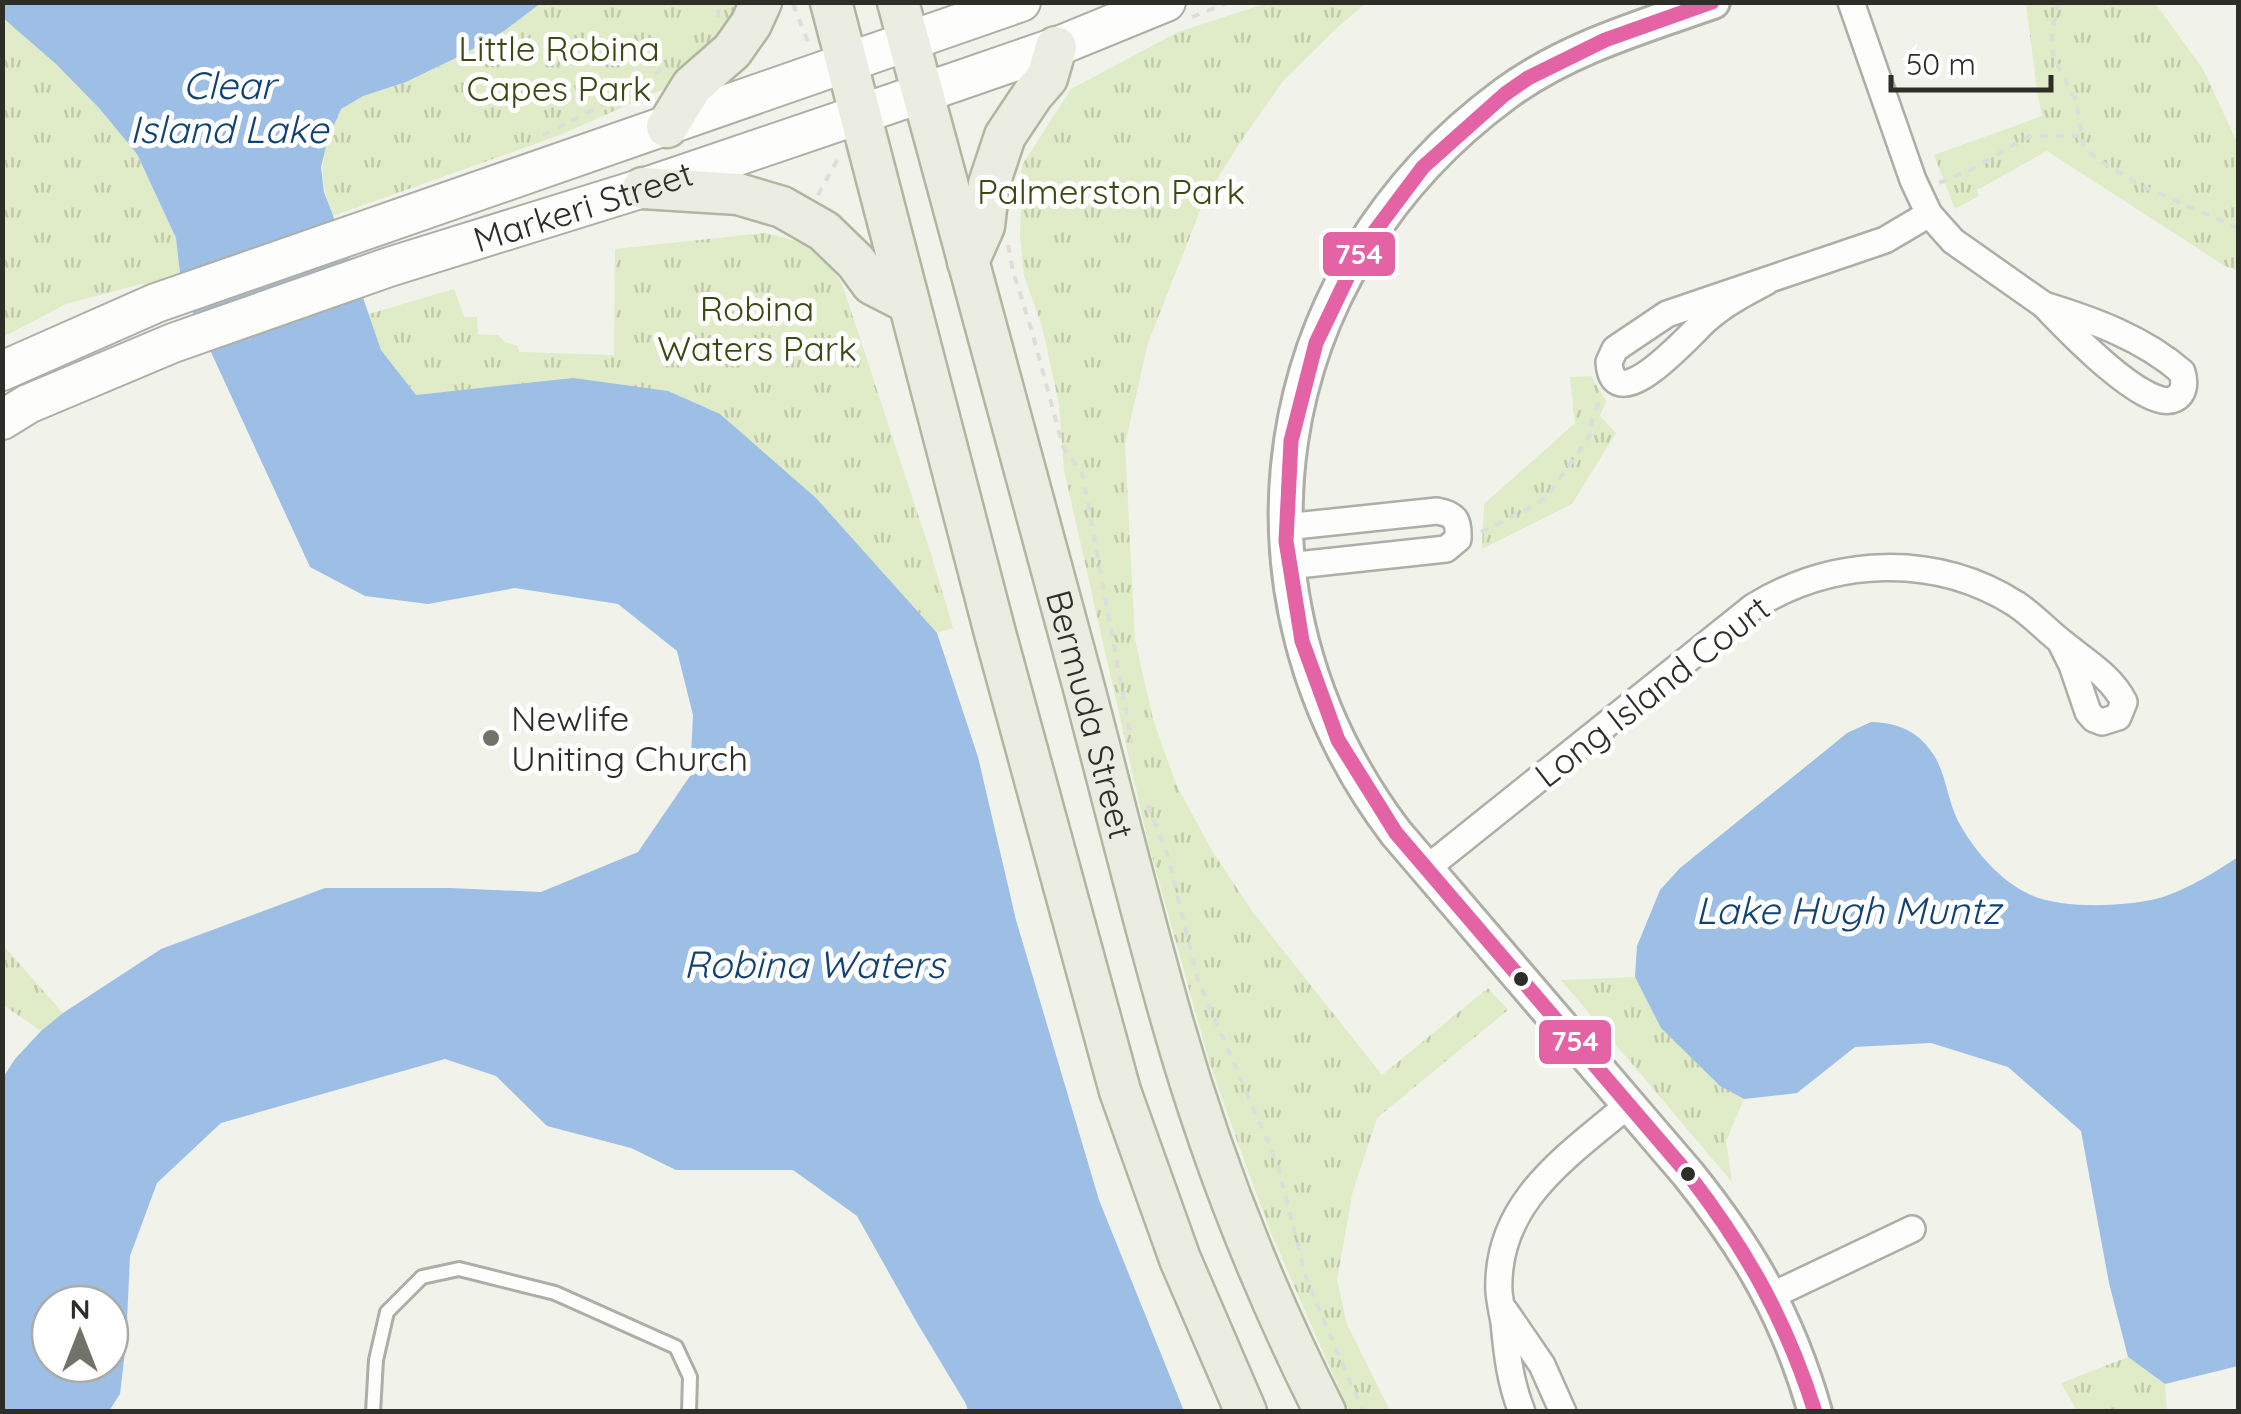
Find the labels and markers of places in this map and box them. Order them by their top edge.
place label: Newlife Uniting Church [511,696,748,780]
marker: Newlife Uniting Church [480,727,502,749]
unlabelled marker [1511,969,1531,989]
unlabelled marker [1678,1164,1698,1184]

